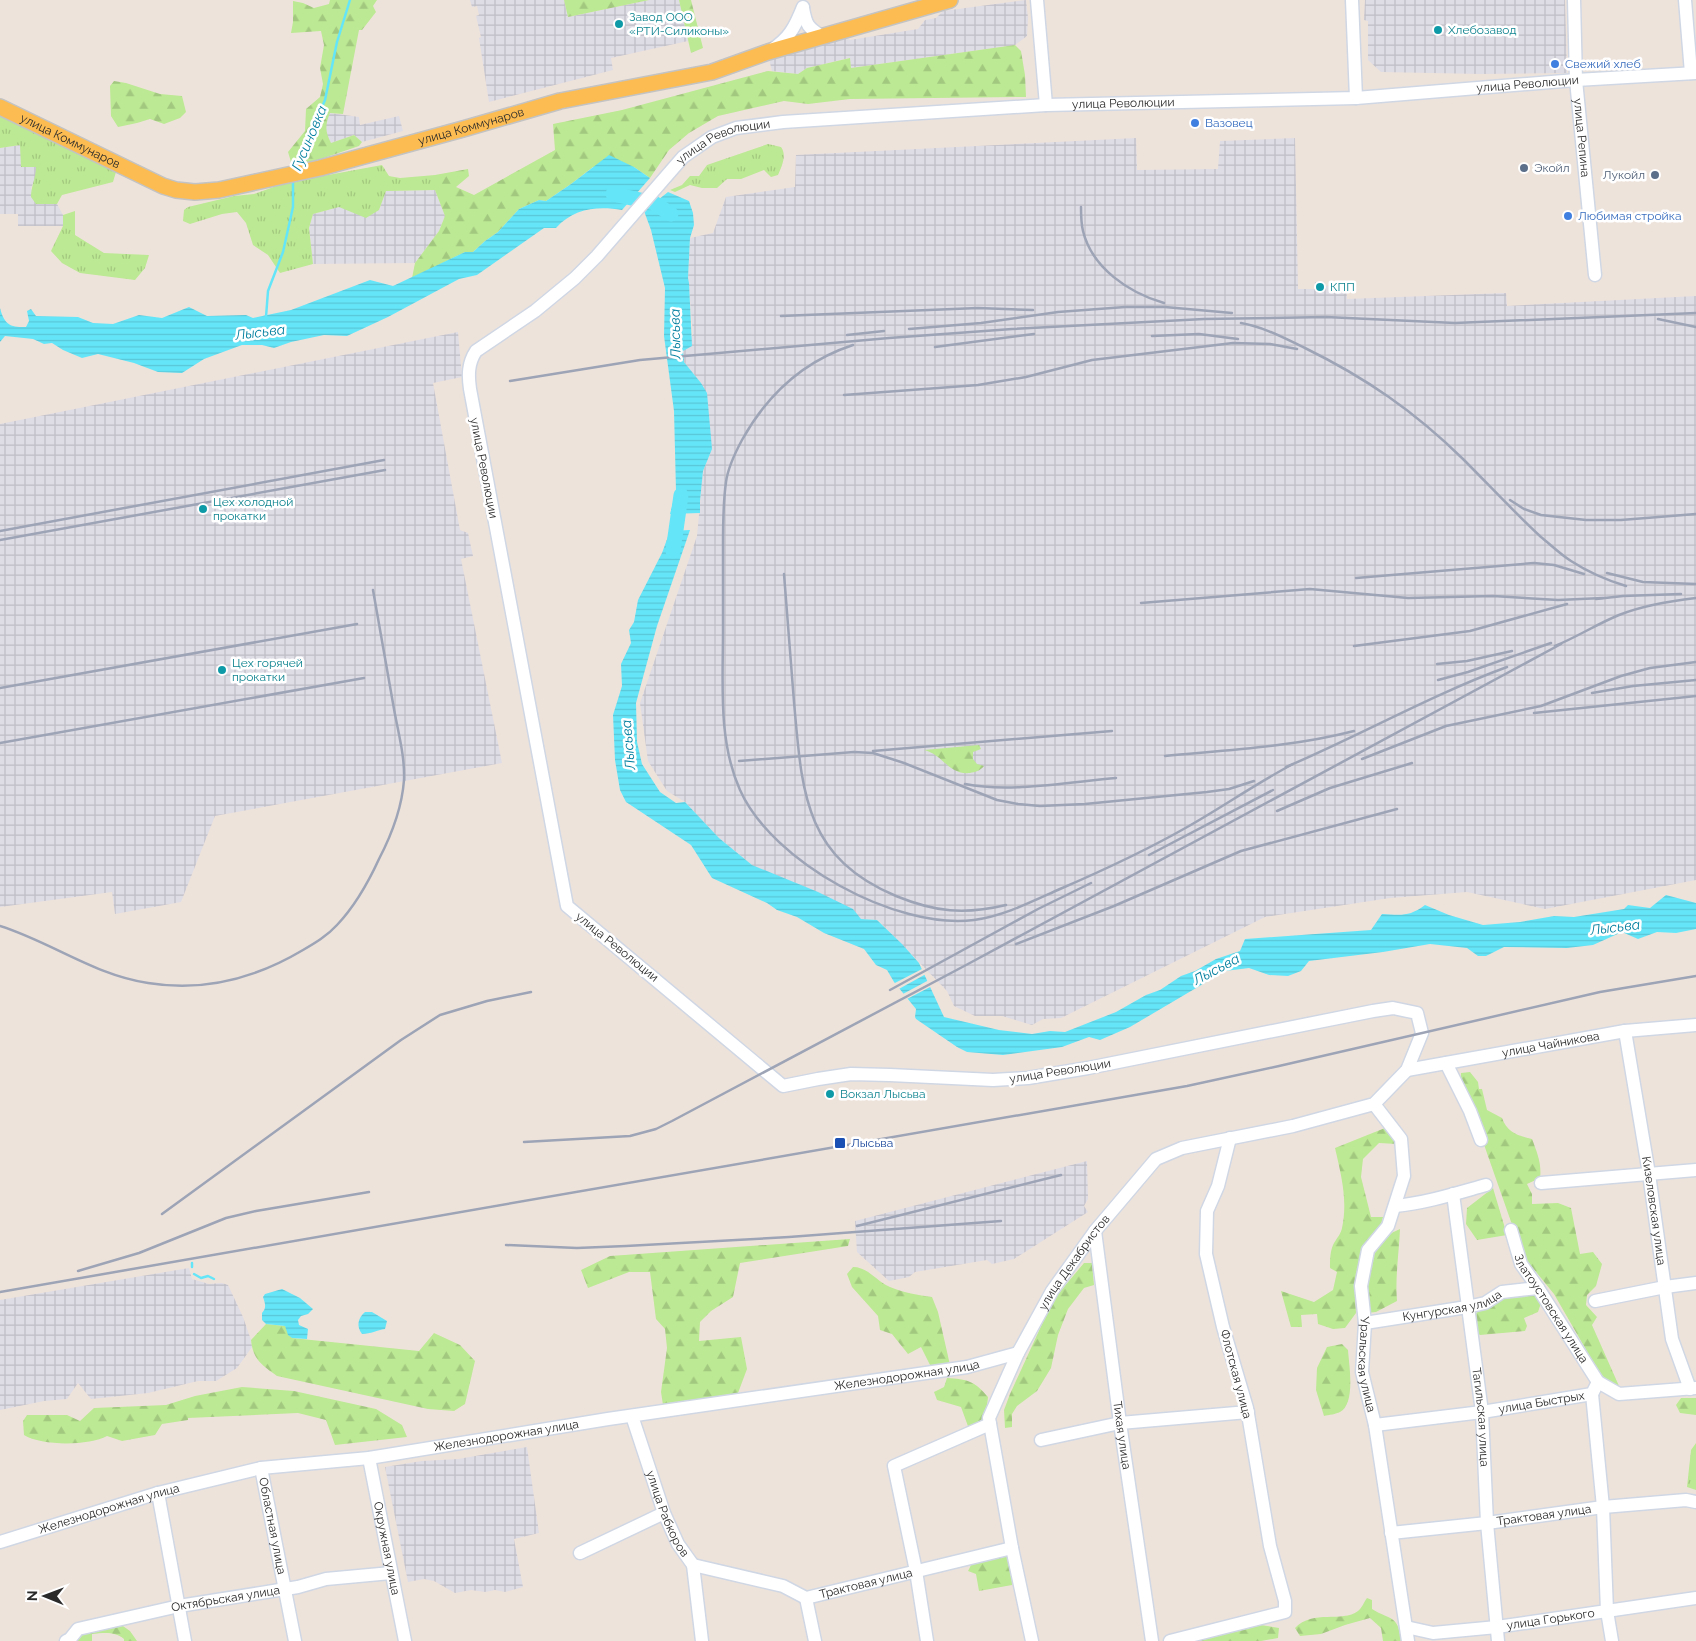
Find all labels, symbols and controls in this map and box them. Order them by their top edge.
place label: Завод ООО «РТИ-Силиконы» [629,10,729,38]
marker: Завод ООО «РТИ-Силиконы» [613,18,625,30]
place label: Хлебозавод [1448,23,1517,37]
marker: Хлебозавод [1432,24,1444,36]
place label: Свежий хлеб [1565,57,1641,71]
marker: Свежий хлеб [1549,58,1561,70]
street label: улица Революции [1476,73,1579,95]
street label: улица Революции [1072,95,1175,111]
street label: улица Репина [1571,98,1592,178]
water label: Гусиновка [288,103,330,173]
street label: улица Коммунаров [417,105,526,148]
street label: улица Коммунаров [18,111,122,171]
place label: Вазовец [1205,116,1253,130]
street label: улица Революции [673,117,771,167]
marker: Вазовец [1189,117,1201,129]
place label: Экойл [1534,161,1570,175]
marker: Экойл [1518,162,1530,174]
place label: Лукойл [1603,168,1645,182]
marker: Лукойл [1649,169,1661,181]
place label: Любимая стройка [1578,209,1681,223]
marker: Любимая стройка [1562,210,1574,222]
place label: КПП [1330,280,1355,294]
marker: КПП [1314,281,1326,293]
water label: Лысьва [667,309,683,360]
water label: Лысьва [233,321,286,343]
street label: улица Революции [467,416,501,520]
place label: Цех холодной прокатки [213,495,293,523]
marker: Цех холодной прокатки [197,503,209,515]
place label: Цех горячей прокатки [232,656,303,684]
marker: Цех горячей прокатки [216,664,228,676]
water label: Лысьва [618,719,638,772]
street label: улица Революции [573,909,661,985]
water label: Лысьва [1588,916,1641,938]
water label: Лысьва [1189,950,1242,988]
street label: улица Чайникова [1501,1029,1601,1060]
street label: улица Революции [1008,1056,1112,1086]
place label: Вокзал Лысьва [840,1087,926,1101]
marker: Вокзал Лысьва [824,1088,836,1100]
marker: Лысьва [833,1136,847,1150]
place label: Лысьва [851,1136,893,1150]
street label: Кизеловская улица [1639,1155,1669,1266]
street label: улица Декабристов [1036,1212,1113,1313]
street label: Златоустовская улица [1511,1253,1591,1366]
street label: Кунгурская улица [1402,1287,1504,1324]
street label: Уральская улица [1355,1316,1379,1414]
street label: Флотская улица [1217,1328,1255,1420]
street label: Железнодорожная улица [833,1357,981,1393]
street label: Тагильская улица [1469,1367,1491,1467]
street label: улица Быстрых [1497,1388,1585,1416]
street label: Тихая улица [1110,1400,1134,1470]
street label: Железнодорожная улица [433,1417,580,1454]
street label: улица Рабкоров [643,1469,692,1559]
street label: Областная улица [256,1476,289,1576]
street label: Железнодорожная улица [37,1481,181,1537]
street label: Окружная улица [371,1500,403,1596]
street label: Трактовая улица [1496,1502,1592,1529]
street label: Трактовая улица [818,1565,914,1601]
north arrow [20,1571,70,1621]
street label: Октябрьская улица [170,1583,281,1615]
text: N [24,1590,40,1601]
street label: улица Горького [1506,1606,1595,1633]

